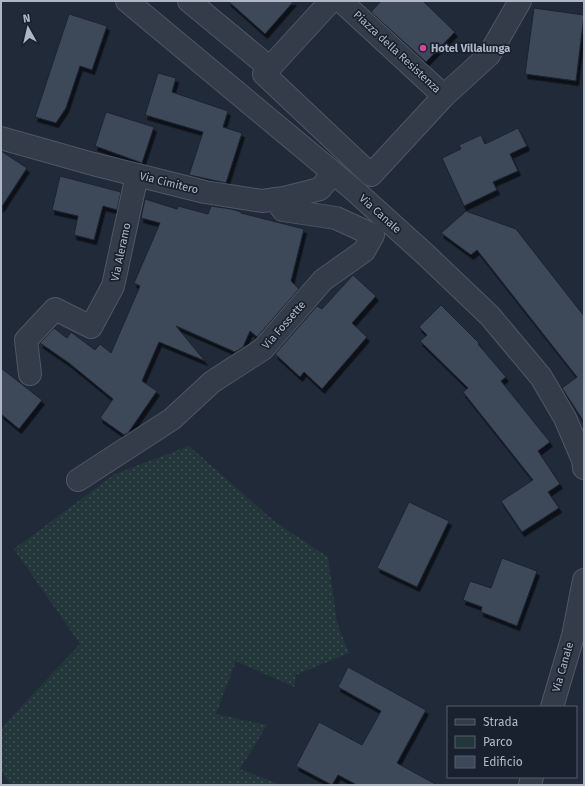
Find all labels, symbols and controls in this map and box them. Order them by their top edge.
north arrow [8,8,48,48]
street label: Piazza della Resistenza [351,8,443,96]
text: N [22,12,31,26]
place label: Hotel Villalunga [431,42,510,55]
marker: Hotel Villalunga [418,43,428,53]
street label: Via Cimitero [138,169,200,197]
street label: Via Canale [356,192,404,236]
street label: Via Aleramo [108,222,134,282]
street label: Via Fossette [260,298,308,352]
street label: Via Canale [550,640,576,694]
legend [447,706,577,778]
text: Strada [483,715,518,729]
text: Parco [483,735,513,749]
text: Edificio [483,755,523,769]

